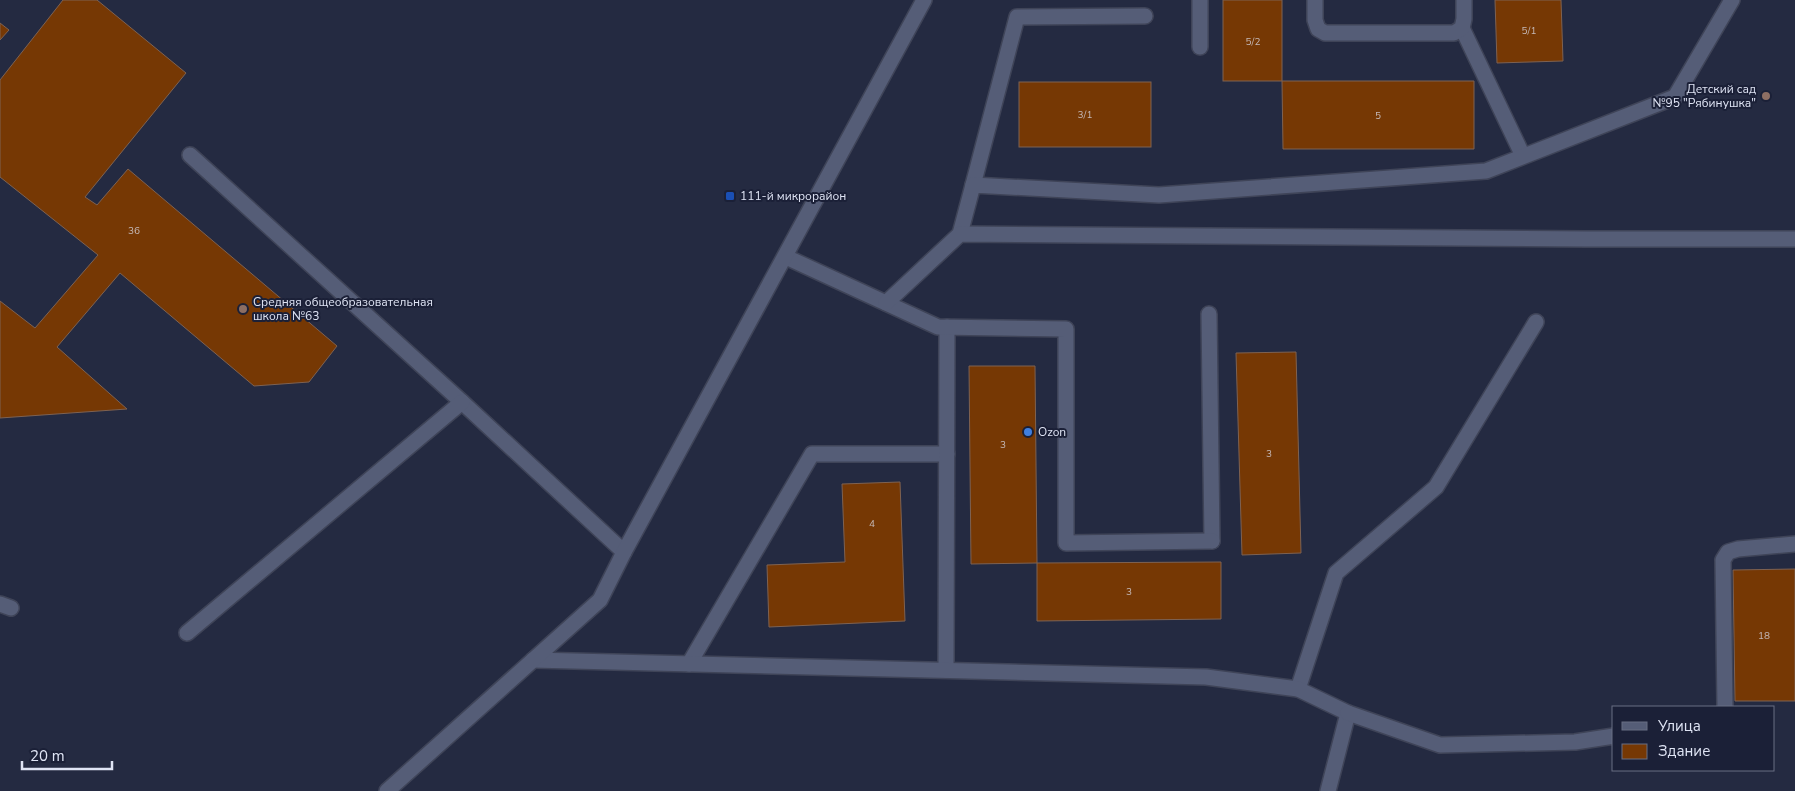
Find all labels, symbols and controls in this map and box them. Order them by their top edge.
house number: 5/1 [1522,24,1536,38]
house number: 5/2 [1246,35,1260,49]
place label: Детский сад №95 "Рябинушка" [1653,81,1756,111]
marker: Детский сад №95 "Рябинушка" [1760,90,1772,102]
house number: 3/1 [1078,108,1092,122]
house number: 5 [1375,109,1381,123]
place label: 111-й микрорайон [740,188,846,204]
marker: 111-й микрорайон [724,190,736,202]
house number: 36 [128,224,140,238]
place label: Средняя общеобразовательная школа №63 [253,294,433,324]
marker: Средняя общеобразовательная школа №63 [237,303,249,315]
place label: Ozon [1038,424,1066,440]
marker: Ozon [1022,426,1034,438]
house number: 3 [1000,438,1006,452]
house number: 3 [1266,447,1272,461]
house number: 4 [869,517,875,531]
house number: 3 [1126,585,1132,599]
house number: 18 [1758,629,1770,643]
legend [1612,706,1775,771]
text: Улица [1657,716,1701,736]
scale bar [22,738,112,770]
text: Здание [1658,741,1710,761]
text: 20 m [30,746,65,766]

